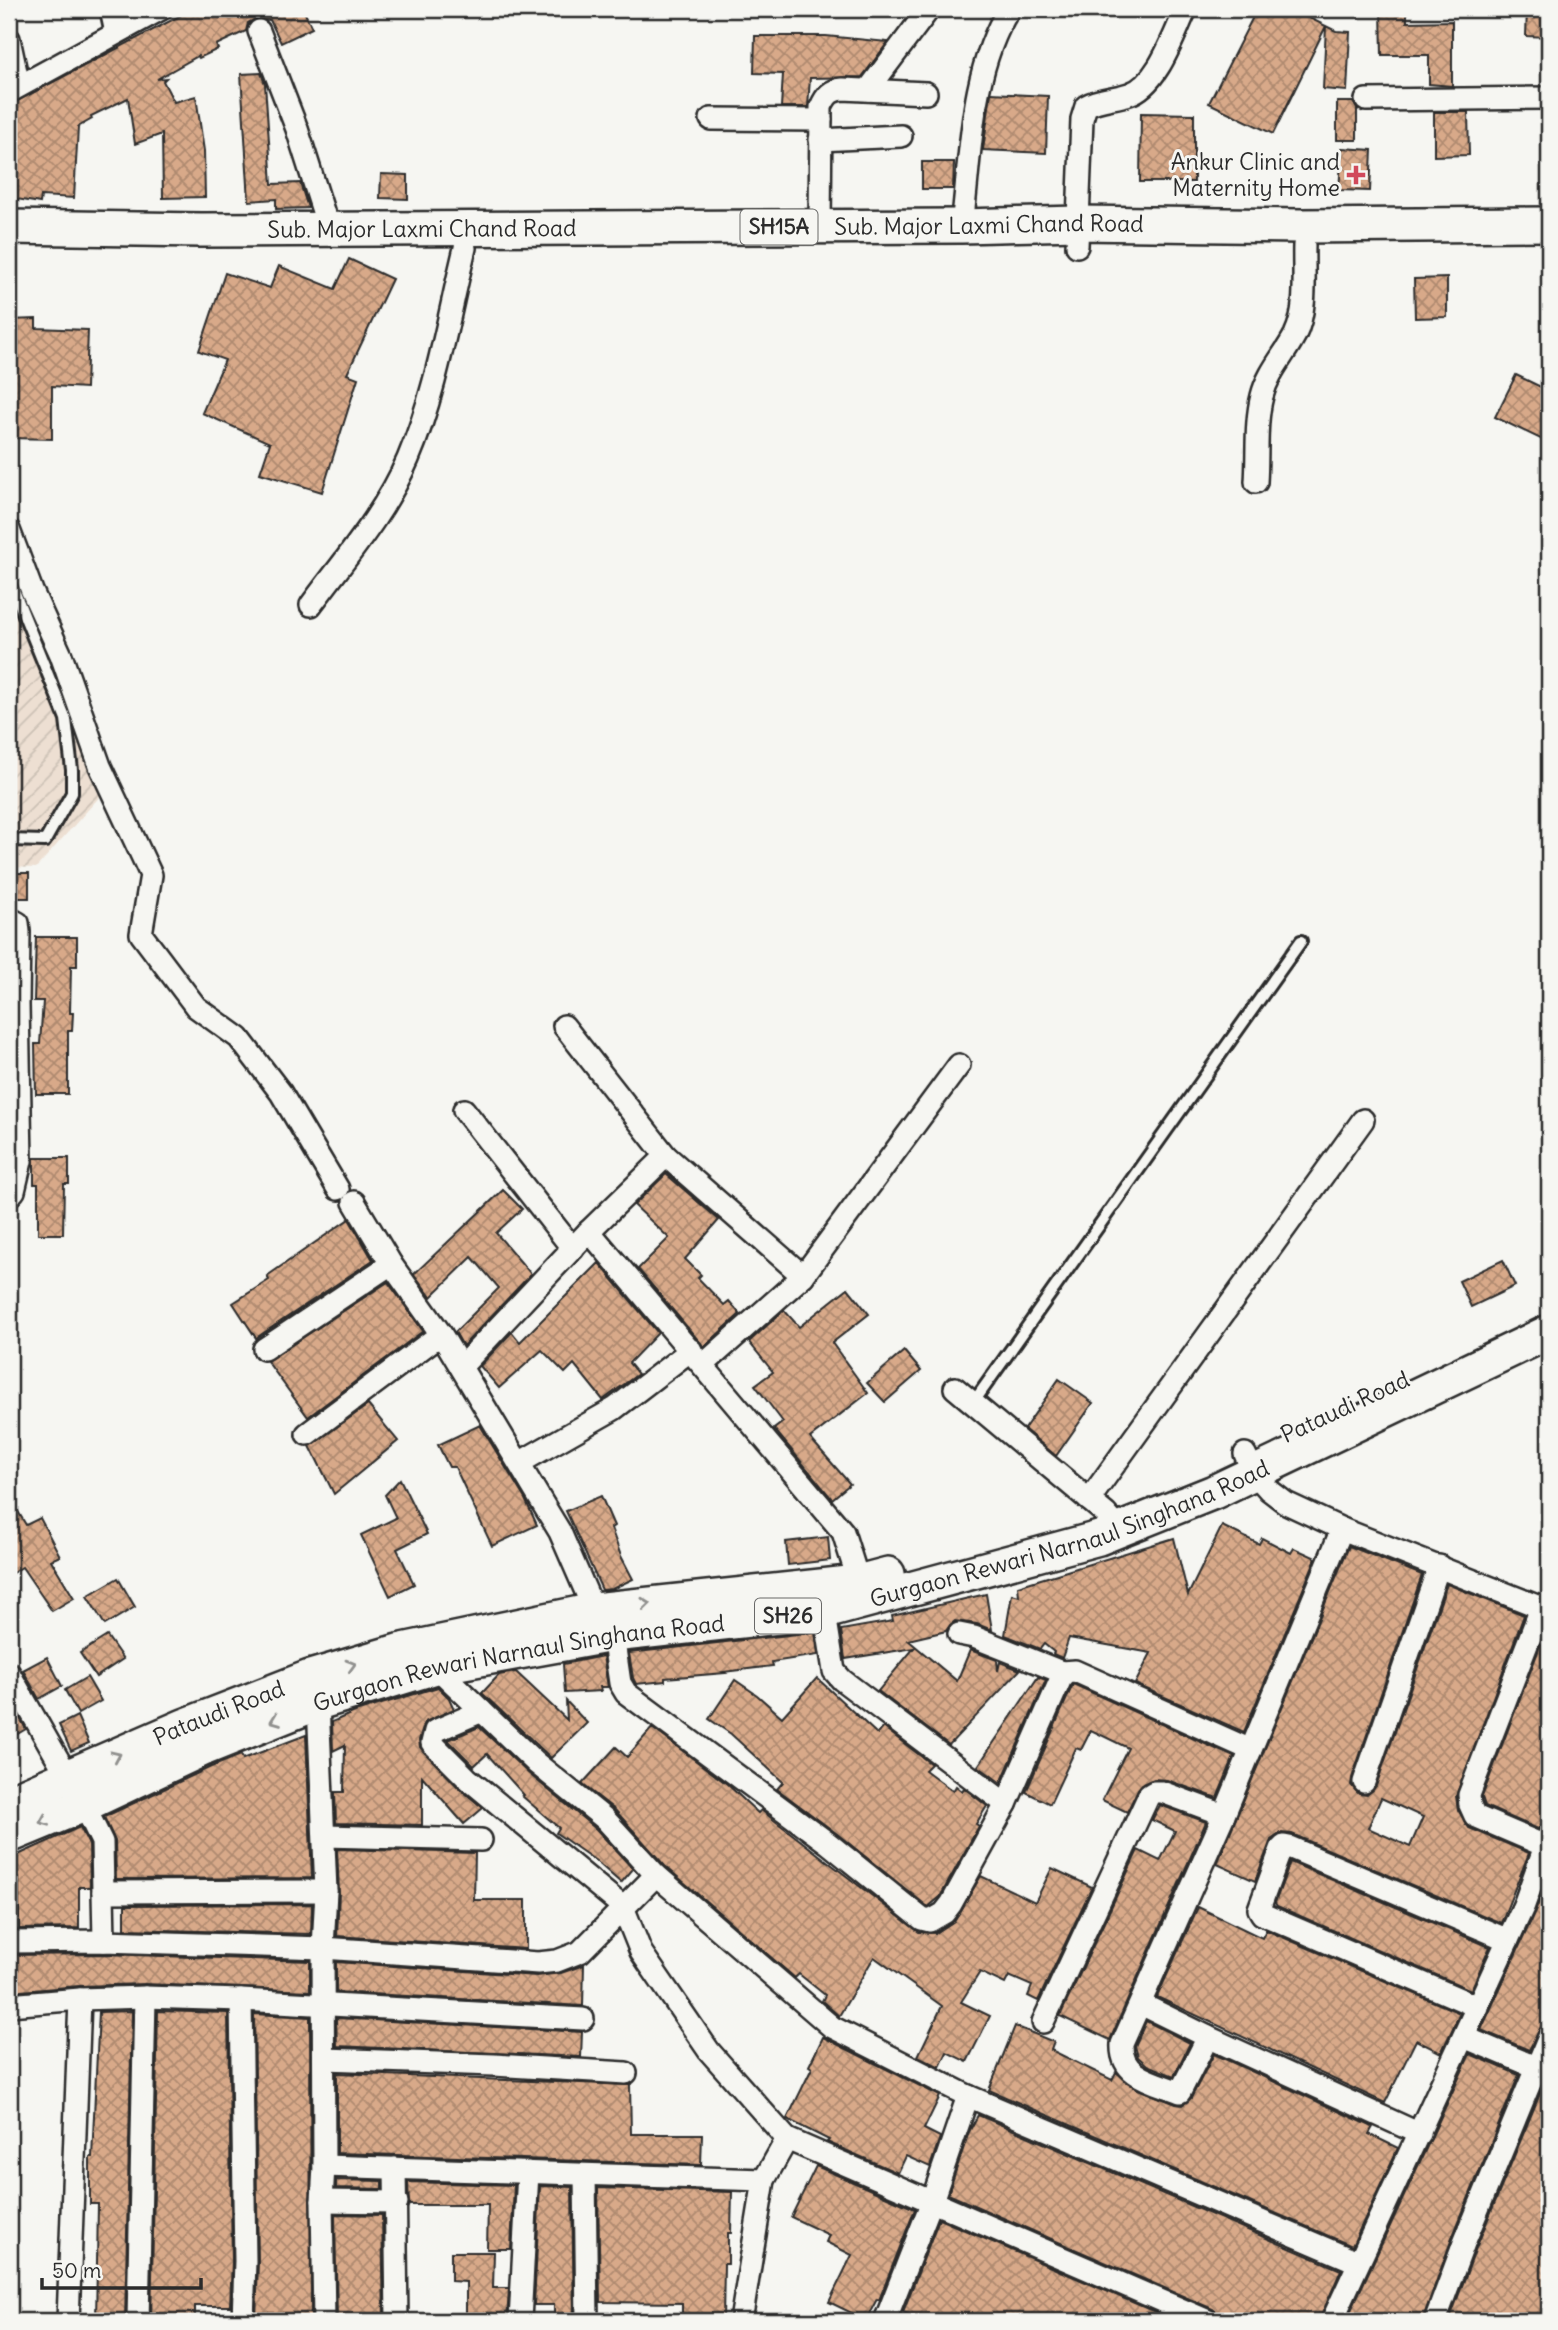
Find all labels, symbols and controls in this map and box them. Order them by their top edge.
place label: Ankur Clinic and Maternity Home [1171,147,1340,202]
marker: Ankur Clinic and Maternity Home [1346,165,1366,185]
street label: Sub. Major Laxmi Chand Road [834,208,1144,241]
road number: SH15A [740,210,818,244]
street label: Sub. Major Laxmi Chand Road [267,213,577,244]
street label: Pataudi Road [1276,1364,1414,1449]
street label: Gurgaon Rewari Narnaul Singhana Road [867,1453,1273,1613]
one-way arrow [640,1597,652,1612]
road number: SH26 [755,1598,821,1634]
street label: Gurgaon Rewari Narnaul Singhana Road [309,1608,726,1718]
one-way arrow [345,1658,357,1673]
street label: Pataudi Road [149,1673,288,1752]
one-way arrow [270,1712,282,1726]
one-way arrow [109,1750,122,1764]
one-way arrow [39,1813,52,1827]
scale bar [42,2246,201,2290]
text: 50 m [52,2257,101,2284]

